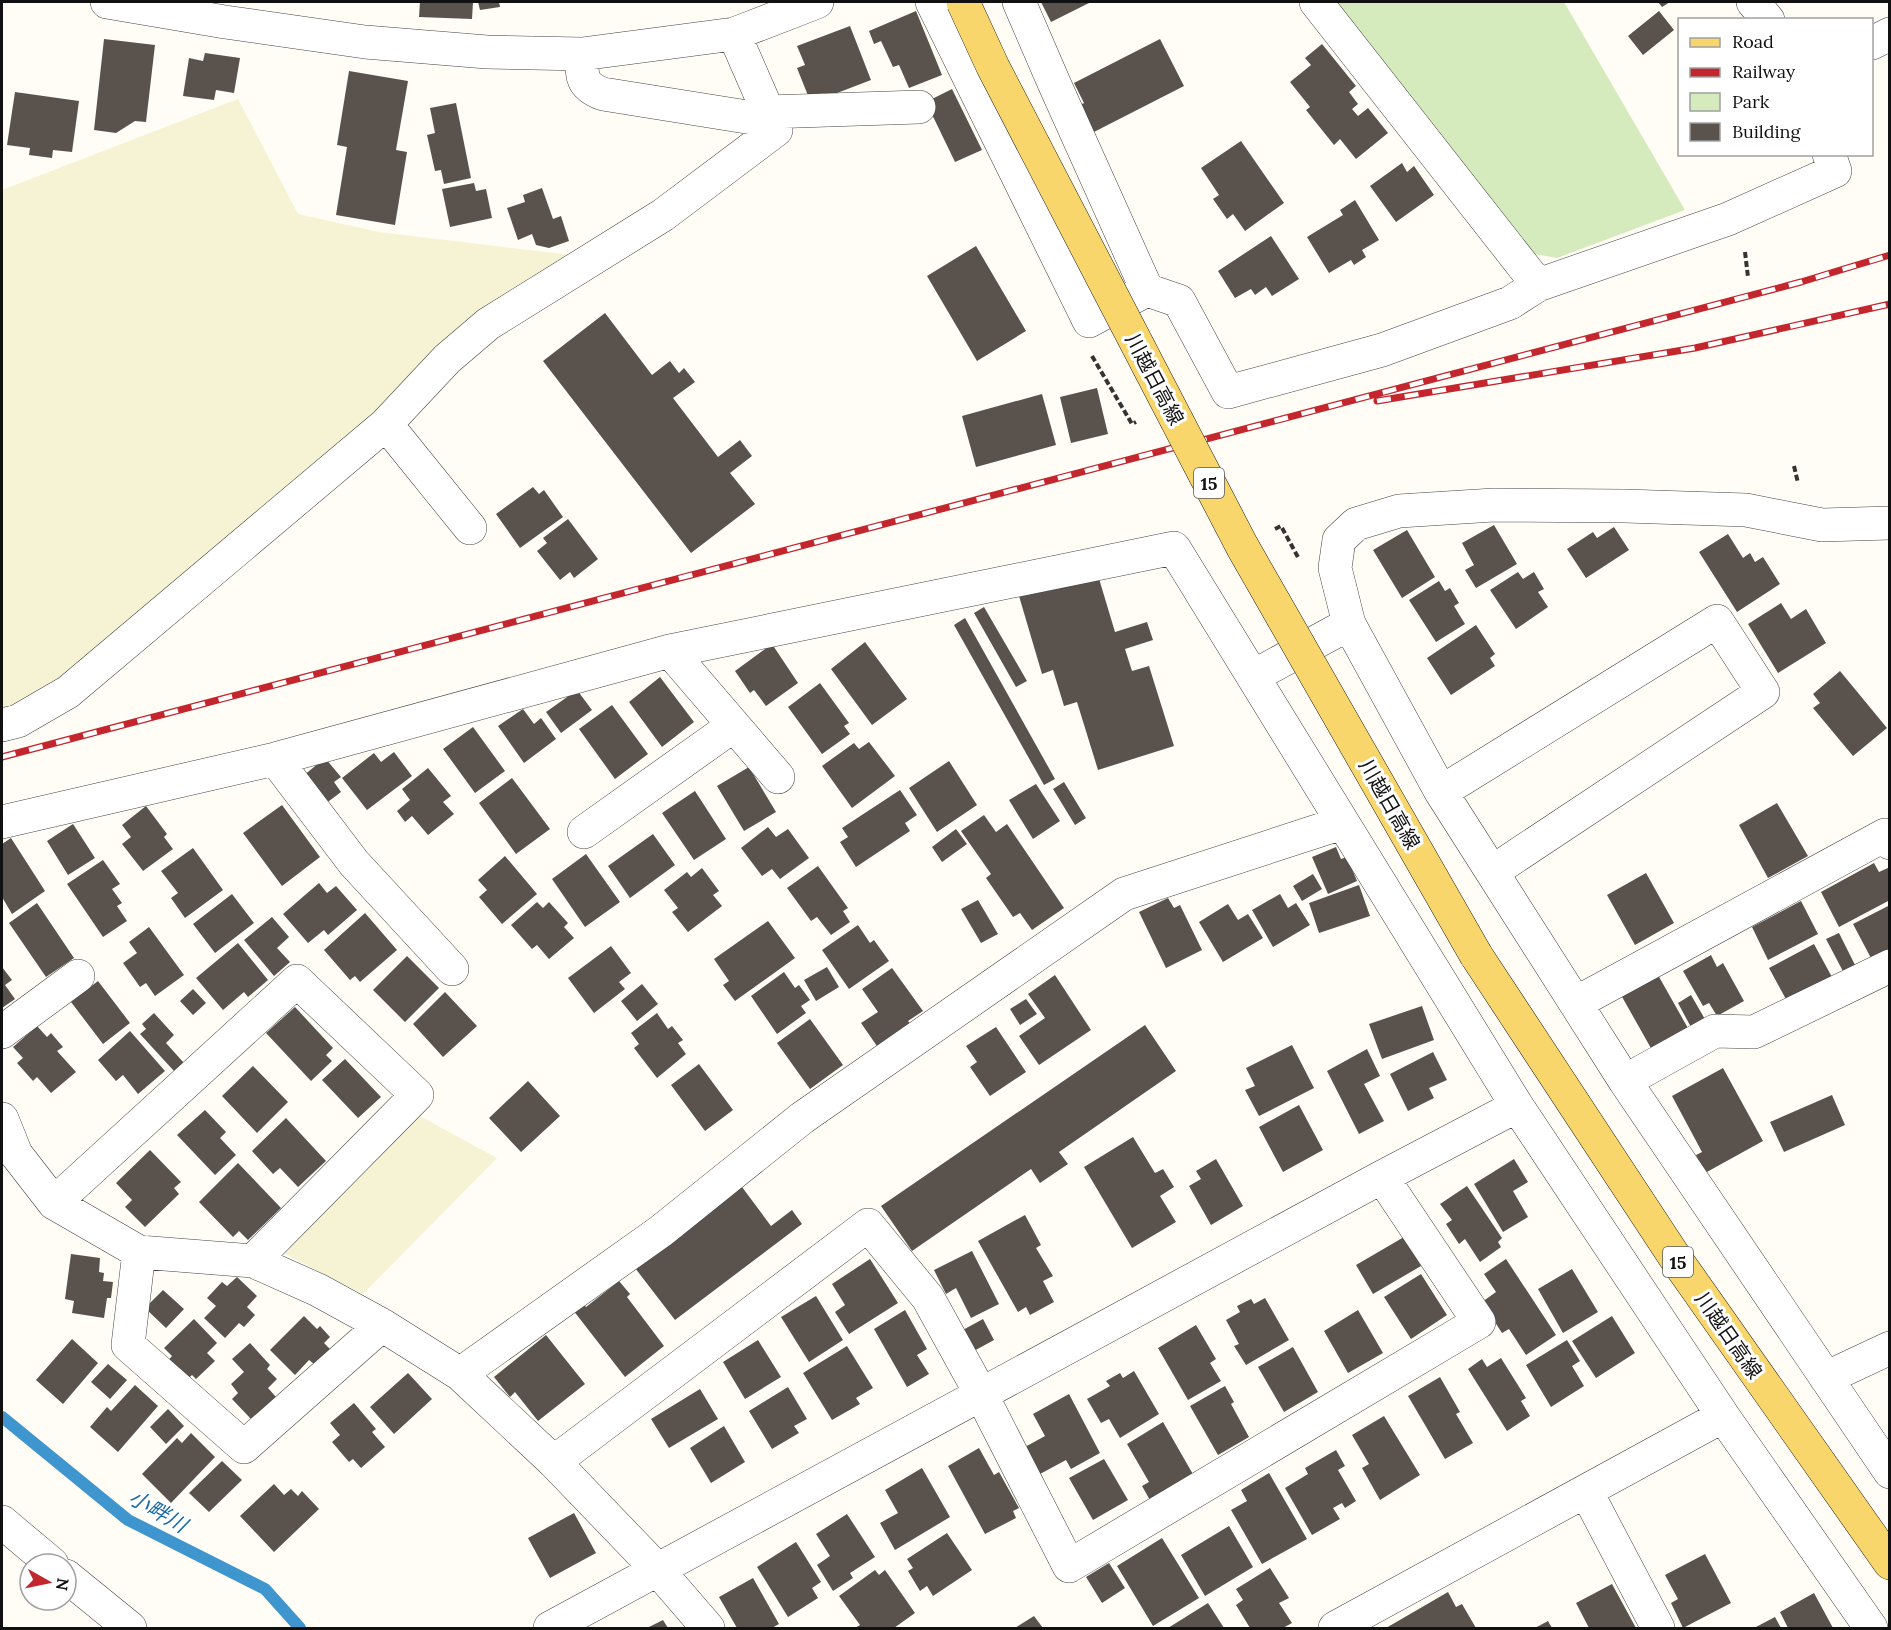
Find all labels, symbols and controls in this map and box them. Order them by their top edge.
legend [1678,18,1873,156]
text: Road [1732,30,1774,53]
text: Railway [1732,60,1796,83]
text: Park [1732,90,1770,113]
text: Building [1732,120,1802,143]
street label: 川越日高線 [1120,329,1190,429]
road number: 15 [1194,468,1224,498]
street label: 川越日高線 [1354,754,1426,854]
road number: 15 [1663,1247,1693,1277]
street label: 川越日高線 [1690,1287,1768,1383]
water label: 小畔川 [124,1484,194,1539]
north arrow [18,1552,78,1612]
text: N [52,1577,74,1592]

